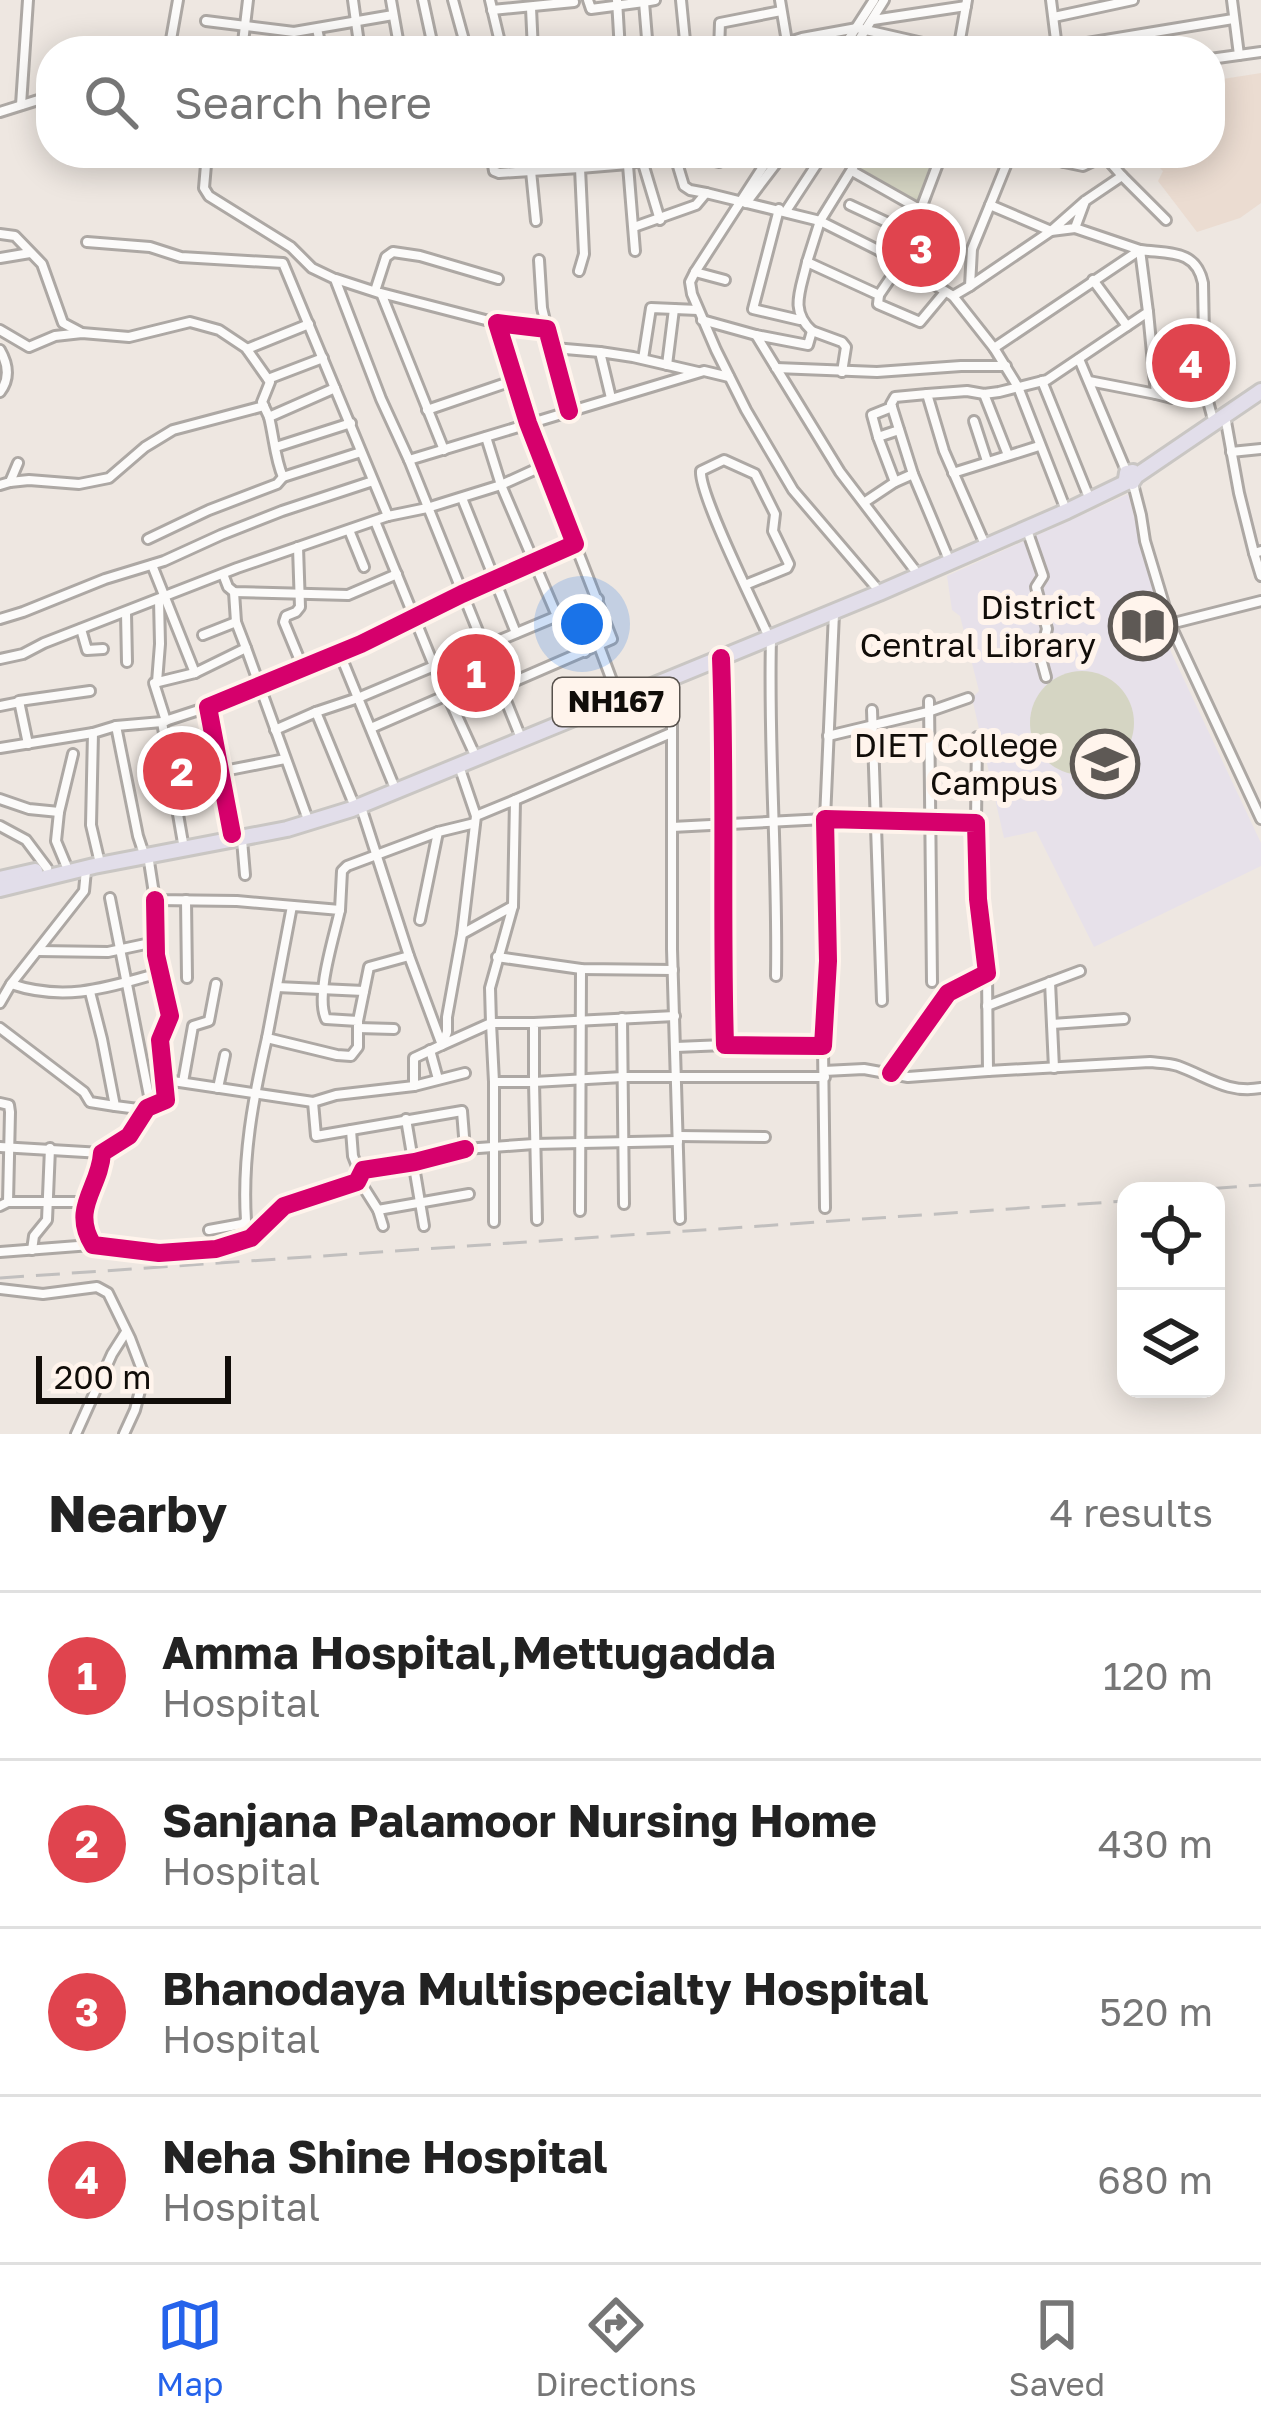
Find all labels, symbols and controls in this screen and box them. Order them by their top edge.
search box [36,36,1225,168]
icon: search [78,69,144,135]
text: Search here [174,75,432,129]
pin: 3 [882,203,960,293]
pin: 4 [1152,318,1230,408]
place label: District Central Library [860,587,1096,664]
library icon: District Central Library [1108,591,1178,661]
your location [552,594,612,654]
pin: 1 [437,628,515,718]
road number: NH167 [553,678,679,726]
place label: DIET College Campus [854,725,1058,802]
pin: 2 [143,726,221,816]
school or university icon: DIET College Campus [1070,729,1140,799]
map controls [1117,1182,1225,1398]
button: locate [1117,1182,1225,1290]
button: layers [1117,1290,1225,1398]
scale bar [36,1350,231,1403]
text: 200 m [54,1357,152,1396]
text: Nearby [48,1482,227,1543]
text: 4 results [1050,1489,1213,1536]
text: Amma Hospital,Mettugadda [162,1625,776,1679]
text: 1 [77,1652,97,1699]
text: 120 m [1103,1652,1213,1699]
text: Hospital [162,1679,320,1726]
text: Sanjana Palamoor Nursing Home [162,1793,877,1847]
text: 2 [75,1820,99,1867]
text: 430 m [1098,1820,1213,1867]
text: Hospital [162,1847,320,1894]
text: Bhanodaya Multispecialty Hospital [162,1961,929,2015]
text: 3 [75,1988,99,2035]
text: 520 m [1099,1988,1213,2035]
text: Hospital [162,2015,320,2062]
text: Neha Shine Hospital [162,2129,608,2183]
text: 4 [75,2156,99,2203]
text: 680 m [1097,2156,1213,2203]
text: Hospital [162,2183,320,2230]
tab: Map [156,2292,223,2403]
tab: Directions [535,2292,697,2403]
tab: Saved [1009,2292,1105,2403]

